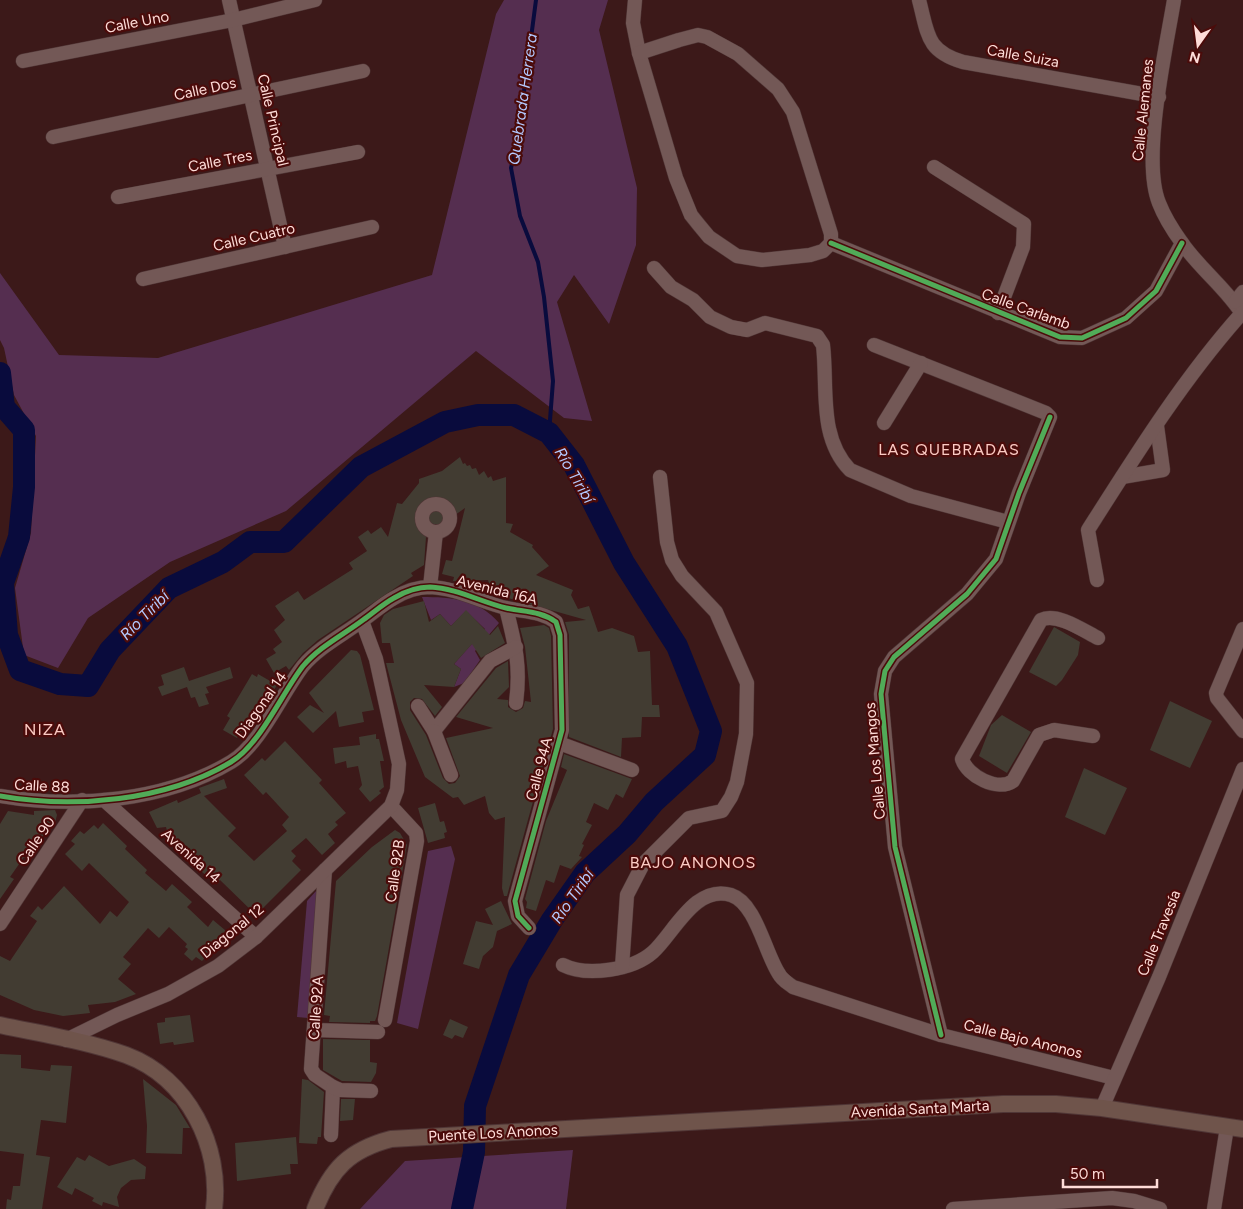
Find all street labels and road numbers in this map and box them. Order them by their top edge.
street label: Calle Uno [104,7,171,37]
street label: Calle Suiza [985,41,1061,71]
street label: Calle Alemanes [1129,58,1157,162]
street label: Calle Principal [254,72,292,168]
street label: Calle Dos [172,74,238,104]
street label: Calle Tres [186,146,254,176]
street label: Calle Cuatro [211,219,297,255]
street label: Calle Carlamb [979,285,1073,333]
street label: Avenida 16A [455,571,539,609]
street label: Diagonal 14 [231,668,291,742]
street label: Calle Los Mangos [861,702,889,820]
street label: Calle 94A [522,735,556,803]
street label: Calle 88 [14,776,70,796]
street label: Calle 90 [13,813,59,869]
street label: Avenida 14 [158,825,224,887]
street label: Calle 92B [382,839,408,903]
street label: Calle Travesía [1134,887,1184,979]
street label: Diagonal 12 [197,900,267,962]
street label: Calle 92A [305,975,327,1041]
street label: Calle Bajo Anonos [962,1016,1084,1062]
street label: Avenida Santa Marta [850,1096,990,1122]
street label: Puente Los Anonos [428,1121,558,1145]

